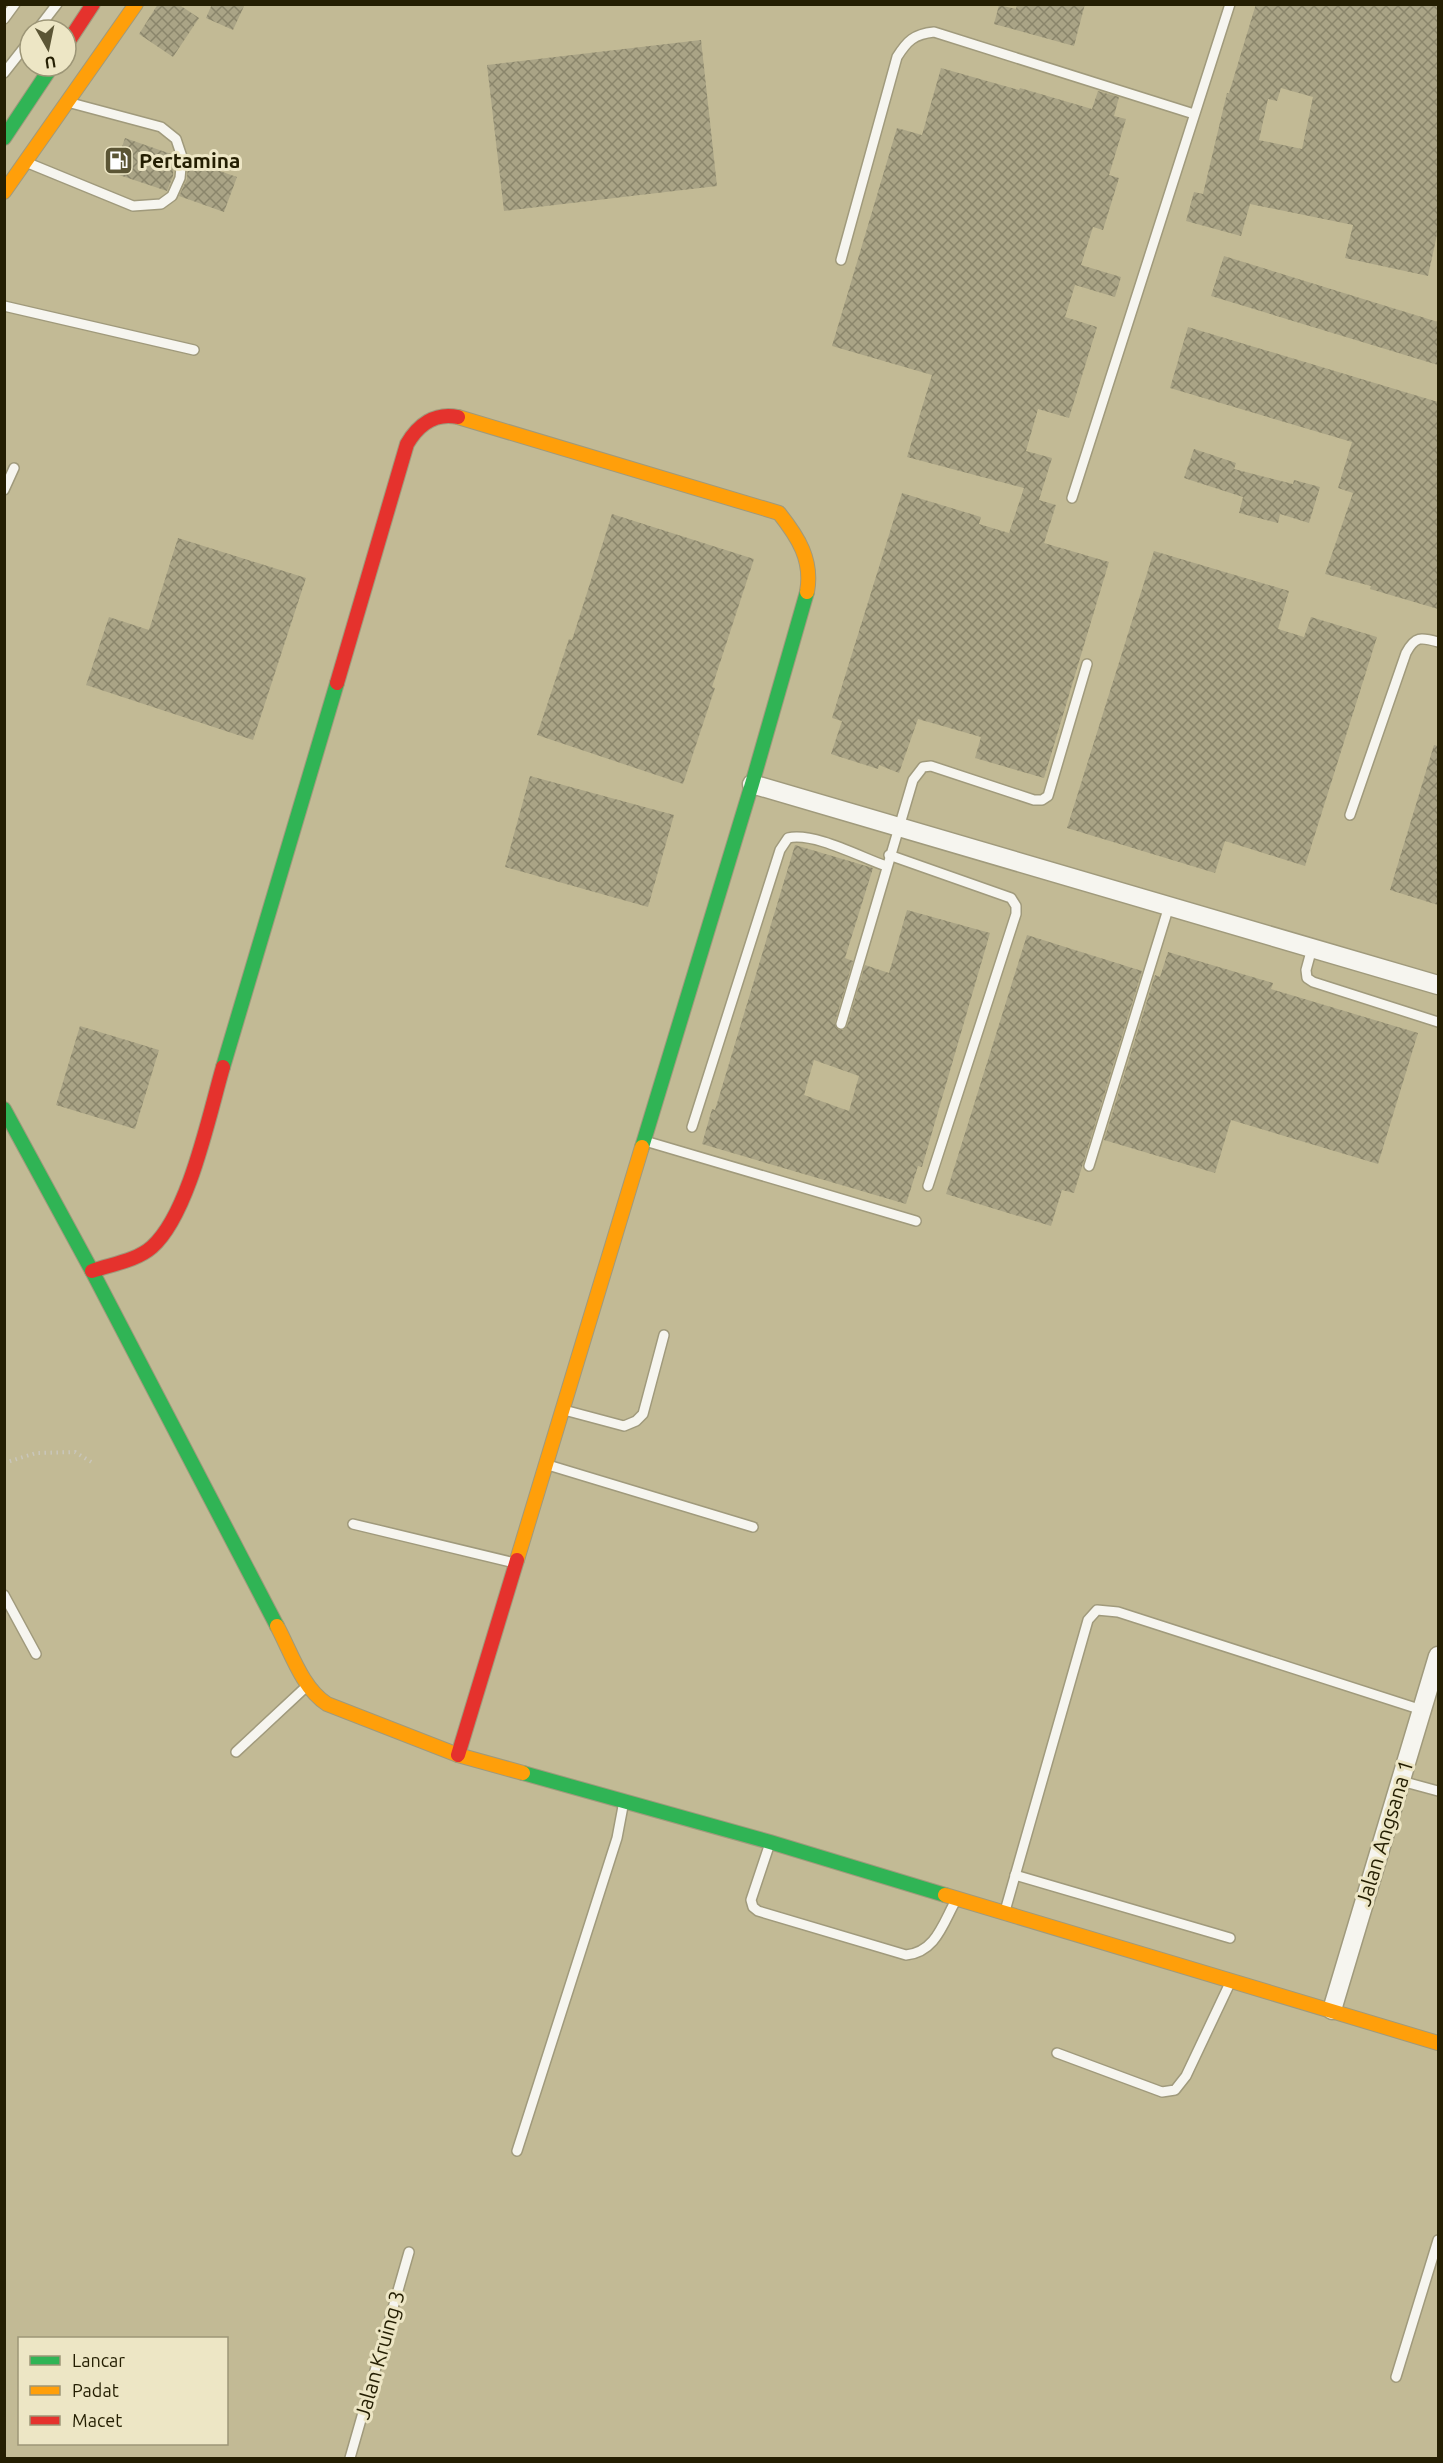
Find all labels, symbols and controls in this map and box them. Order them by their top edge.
north arrow [18,18,78,78]
text: U [43,53,57,73]
fuel station icon: Pertamina [102,145,134,177]
place label: Pertamina [139,148,240,172]
street label: Jalan Angsana 1 [1350,1757,1418,1909]
street label: Jalan Kruing 3 [349,2288,409,2422]
legend [18,2337,228,2445]
text: Lancar [72,2350,125,2370]
text: Padat [72,2380,119,2400]
text: Macet [72,2410,122,2430]

